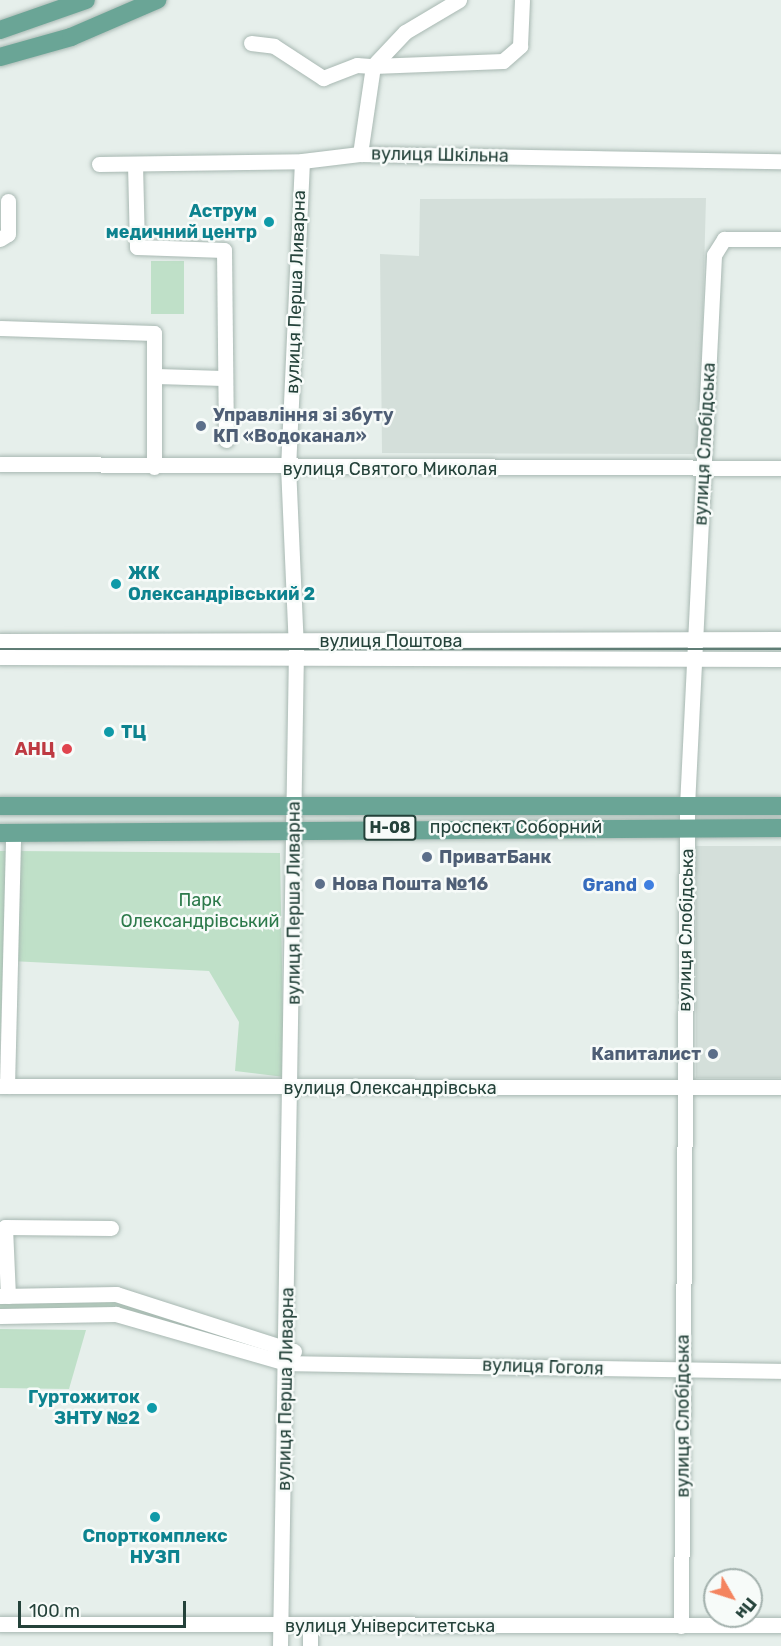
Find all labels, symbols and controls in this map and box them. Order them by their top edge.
street label: вулиця Шкільна [371,143,509,167]
street label: вулиця Перша Ливарна [282,190,310,394]
place label: Аструм медичний центр [106,201,257,244]
marker: Аструм медичний центр [262,215,276,229]
street label: вулиця Слобідська [690,362,720,526]
place label: Управлiння зi збуту КП «Водоканал» [213,405,394,448]
marker: Управлiння зi збуту КП «Водоканал» [194,419,208,433]
street label: вулиця Святого Миколая [283,458,497,480]
place label: ЖК Олександрівський 2 [128,563,315,606]
marker: ЖК Олександрівський 2 [109,577,123,591]
street label: вулиця Поштова [319,630,463,652]
place label: ТЦ [121,721,146,743]
marker: ТЦ [102,725,116,739]
place label: АНЦ [15,738,55,760]
marker: АНЦ [60,742,74,756]
street label: вулиця Перша Ливарна [283,801,305,1005]
road number: Н-08 [363,815,417,841]
street label: проспект Соборний [430,816,602,838]
place label: ПриватБанк [439,846,551,868]
street label: вулиця Слобідська [674,848,698,1012]
marker: ПриватБанк [420,850,434,864]
place label: Нова Пошта №16 [332,873,488,895]
place label: Grand [582,874,637,896]
marker: Нова Пошта №16 [313,877,327,891]
marker: Grand [642,878,656,892]
park label: Парк Олександрівський [120,890,280,932]
place label: Капиталист [591,1043,701,1065]
marker: Капиталист [706,1047,720,1061]
street label: вулиця Олександрівська [283,1077,497,1099]
street label: вулиця Перша Ливарна [273,1287,299,1491]
street label: вулиця Слобідська [672,1334,694,1498]
street label: вулиця Гоголя [482,1354,604,1380]
place label: Гуртожиток ЗНТУ №2 [28,1387,140,1430]
marker: Гуртожиток ЗНТУ №2 [145,1401,159,1415]
marker: Спорткомплекс НУЗП [148,1510,162,1524]
place label: Спорткомплекс НУЗП [82,1526,228,1568]
north arrow [703,1568,763,1628]
scale bar [21,1589,189,1627]
text: Пн [731,1594,760,1623]
text: 100 m [29,1600,80,1622]
street label: вулиця Університетська [285,1615,495,1637]

